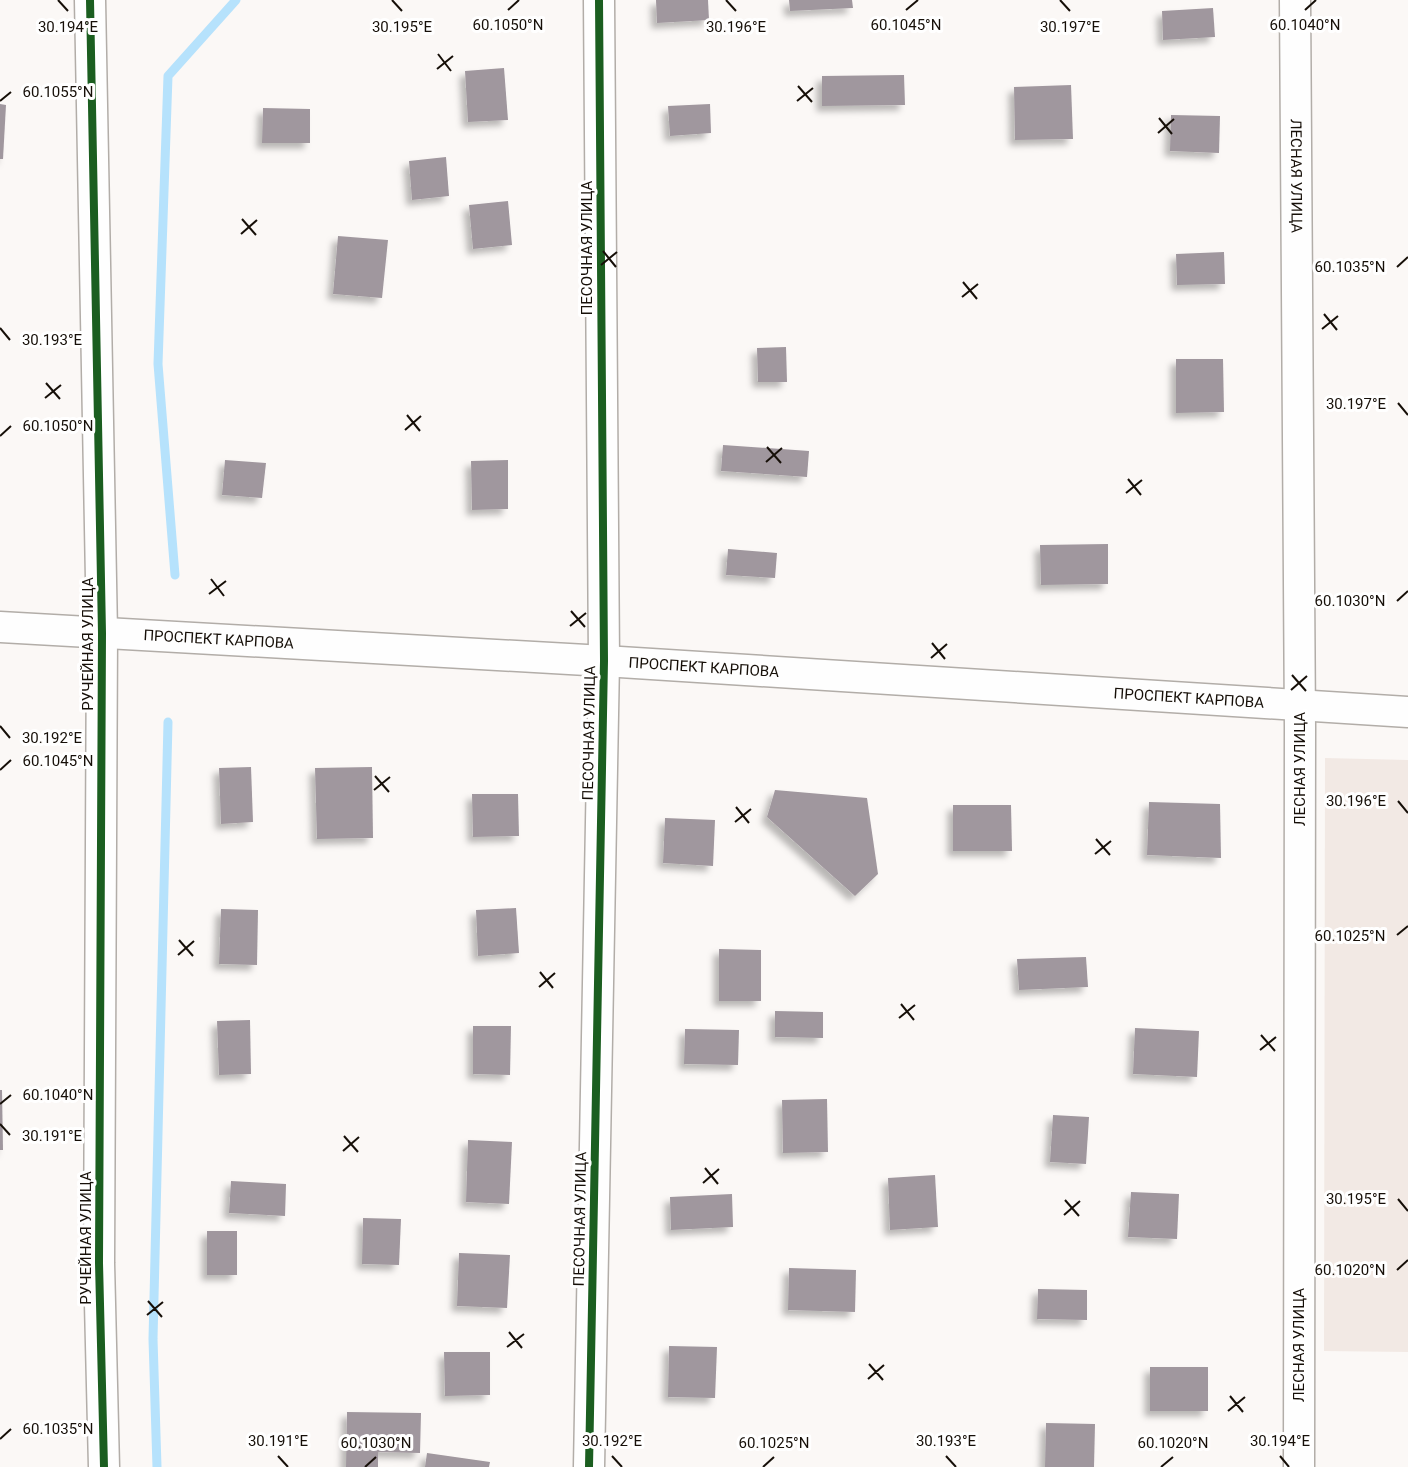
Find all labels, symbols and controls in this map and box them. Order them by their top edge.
text: 60.1050°N [473,16,543,34]
text: 60.1045°N [871,16,941,34]
text: 60.1040°N [1270,16,1340,34]
text: 30.194°E [38,18,99,36]
text: 30.195°E [372,18,433,36]
text: 30.196°E [706,18,767,36]
text: 30.197°E [1040,18,1101,36]
text: 60.1055°N [23,83,93,101]
street label: ЛЕСНАЯ УЛИЦА [1287,119,1306,233]
street label: ПЕСОЧНАЯ УЛИЦА [578,180,596,315]
text: 60.1035°N [1315,258,1385,276]
text: 30.193°E [22,331,83,349]
text: 30.197°E [1326,395,1387,413]
text: 60.1050°N [23,417,93,435]
street label: РУЧЕЙНАЯ УЛИЦА [79,577,97,711]
text: 60.1030°N [1315,592,1385,610]
street label: ПРОСПЕКТ КАРПОВА [143,626,295,653]
street label: ПРОСПЕКТ КАРПОВА [628,654,780,681]
street label: ПЕСОЧНАЯ УЛИЦА [579,665,599,801]
street label: ПРОСПЕКТ КАРПОВА [1113,684,1265,712]
street label: ЛЕСНАЯ УЛИЦА [1291,712,1309,826]
text: 30.192°E [22,729,83,747]
text: 60.1045°N [23,752,93,770]
text: 30.196°E [1326,792,1387,810]
text: 60.1025°N [1315,927,1385,945]
text: 60.1040°N [23,1086,93,1104]
text: 30.191°E [22,1127,83,1145]
street label: ПЕСОЧНАЯ УЛИЦА [570,1151,590,1287]
street label: РУЧЕЙНАЯ УЛИЦА [77,1171,95,1305]
text: 30.195°E [1326,1190,1387,1208]
text: 60.1020°N [1315,1261,1385,1279]
street label: ЛЕСНАЯ УЛИЦА [1290,1288,1308,1402]
text: 60.1035°N [23,1420,93,1438]
text: 30.191°E [248,1432,309,1450]
text: 30.192°E [582,1432,643,1450]
text: 30.193°E [916,1432,977,1450]
text: 30.194°E [1250,1432,1311,1450]
text: 60.1030°N [341,1434,411,1452]
text: 60.1025°N [739,1434,809,1452]
text: 60.1020°N [1138,1434,1208,1452]

